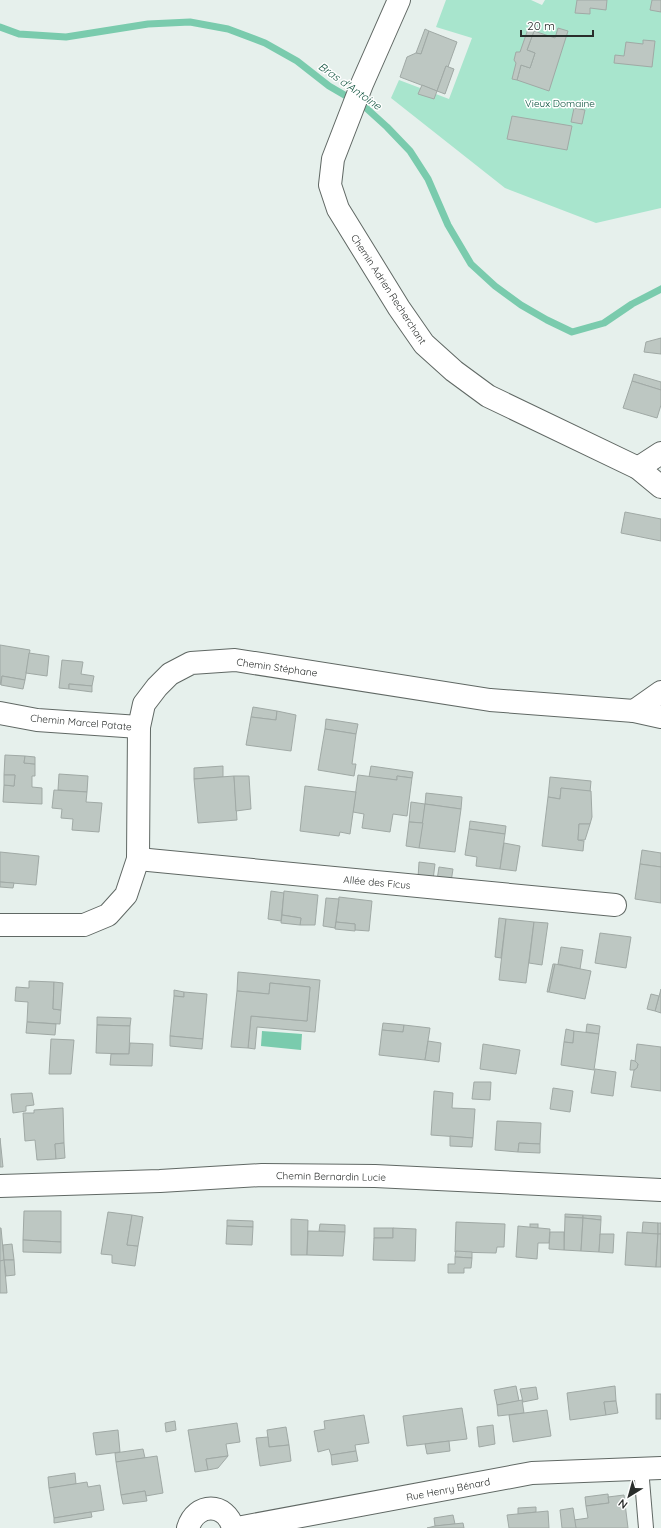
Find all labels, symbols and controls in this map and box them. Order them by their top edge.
scale bar [521,12,593,38]
text: 20 m [527,18,555,33]
water label: Bras d'Antoine [316,59,385,113]
park label: Vieux Domaine [525,97,595,110]
street label: Chemin Adrien Recherchant [348,232,429,347]
street label: Chemin Stéphane [236,655,319,680]
street label: Chemin Marcel Patate [30,712,133,733]
street label: Allée des Ficus [343,873,411,892]
street label: Chemin Bernardin Lucie [276,1169,386,1184]
street label: Rue Henry Bénard [405,1475,491,1504]
north arrow [609,1476,649,1516]
text: N [616,1496,630,1512]

